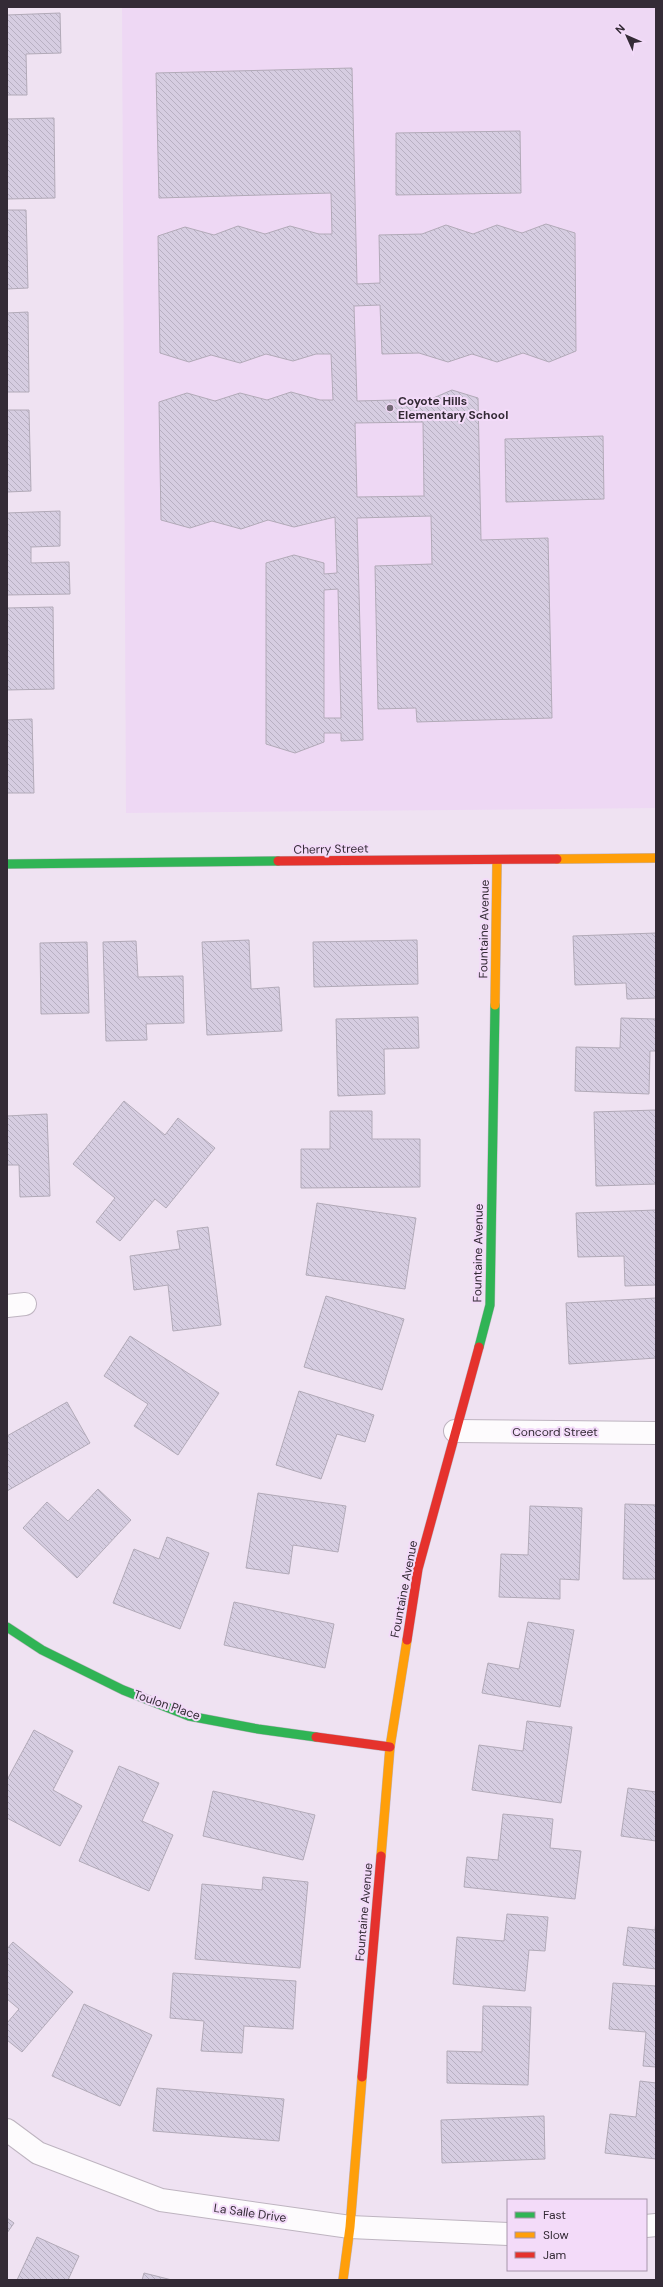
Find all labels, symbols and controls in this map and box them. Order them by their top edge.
north arrow [607,16,647,56]
text: N [612,21,628,37]
place label: Coyote Hills Elementary School [398,393,508,423]
marker: Coyote Hills Elementary School [385,403,395,413]
street label: Cherry Street [293,840,369,858]
street label: Fountaine Avenue [475,879,493,979]
street label: Fountaine Avenue [469,1203,487,1303]
street label: Concord Street [512,1424,598,1440]
street label: Fountaine Avenue [387,1539,421,1639]
street label: Toulon Place [132,1686,203,1724]
street label: Fountaine Avenue [352,1862,376,1962]
legend [507,2199,647,2271]
street label: La Salle Drive [213,2200,288,2226]
text: Fast [543,2207,566,2223]
text: Slow [543,2227,569,2243]
text: Jam [543,2247,566,2263]

